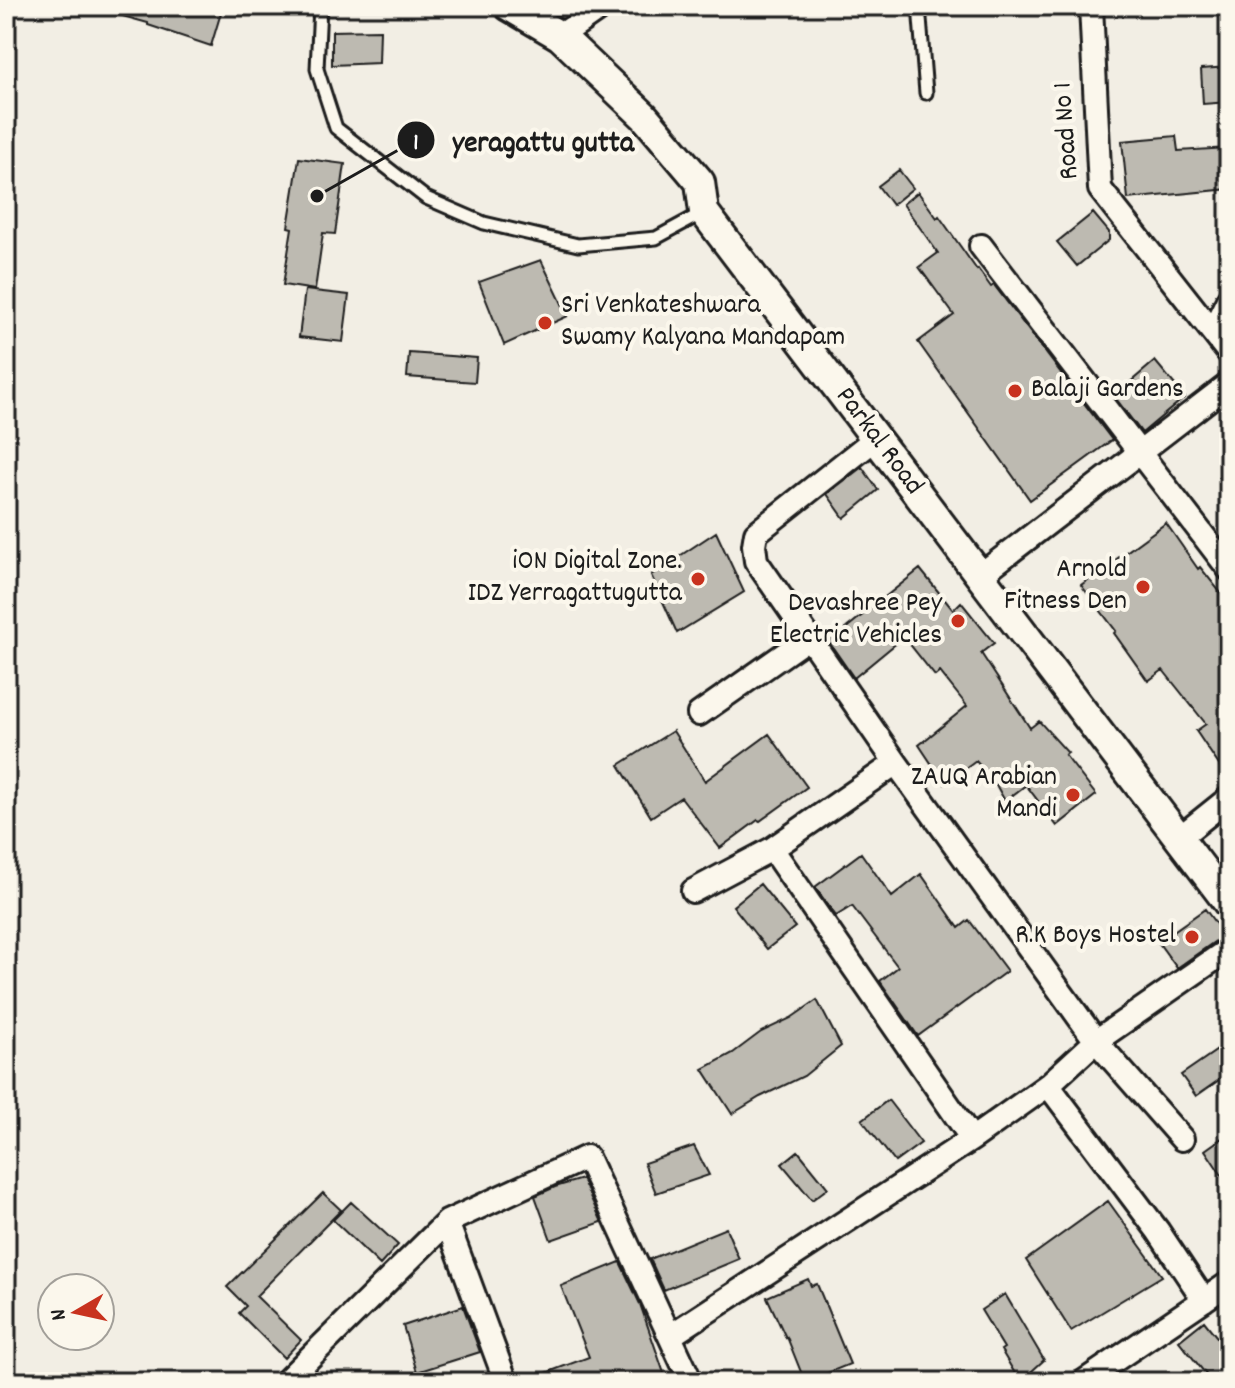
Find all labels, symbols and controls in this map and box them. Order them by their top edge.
street label: Road No 1 [1045,81,1091,181]
callout: yeragattu gutta [396,113,650,167]
text: yeragattu gutta [452,124,635,167]
text: 1 [413,127,419,161]
place label: Sri Venkateshwara Swamy Kalyana Mandapam [561,287,845,359]
marker: Sri Venkateshwara Swamy Kalyana Mandapam [536,314,554,332]
place label: Balaji Gardens [1031,371,1184,411]
street label: Parkal Road [824,380,932,504]
marker: Balaji Gardens [1006,382,1024,400]
place label: iON Digital Zone. IDZ Yerragattugutta [467,543,683,615]
place label: Arnold Fitness Den [1004,551,1127,623]
marker: iON Digital Zone. IDZ Yerragattugutta [689,570,707,588]
marker: Arnold Fitness Den [1134,578,1152,596]
place label: Devashree Pey Electric Vehicles [770,585,943,657]
marker: Devashree Pey Electric Vehicles [949,612,967,630]
place label: ZAUQ Arabian Mandi [911,759,1057,831]
marker: ZAUQ Arabian Mandi [1064,786,1082,804]
place label: R.K Boys Hostel [1015,917,1176,957]
marker: R.K Boys Hostel [1183,928,1201,946]
north arrow [36,1272,116,1352]
text: N [44,1307,76,1322]

